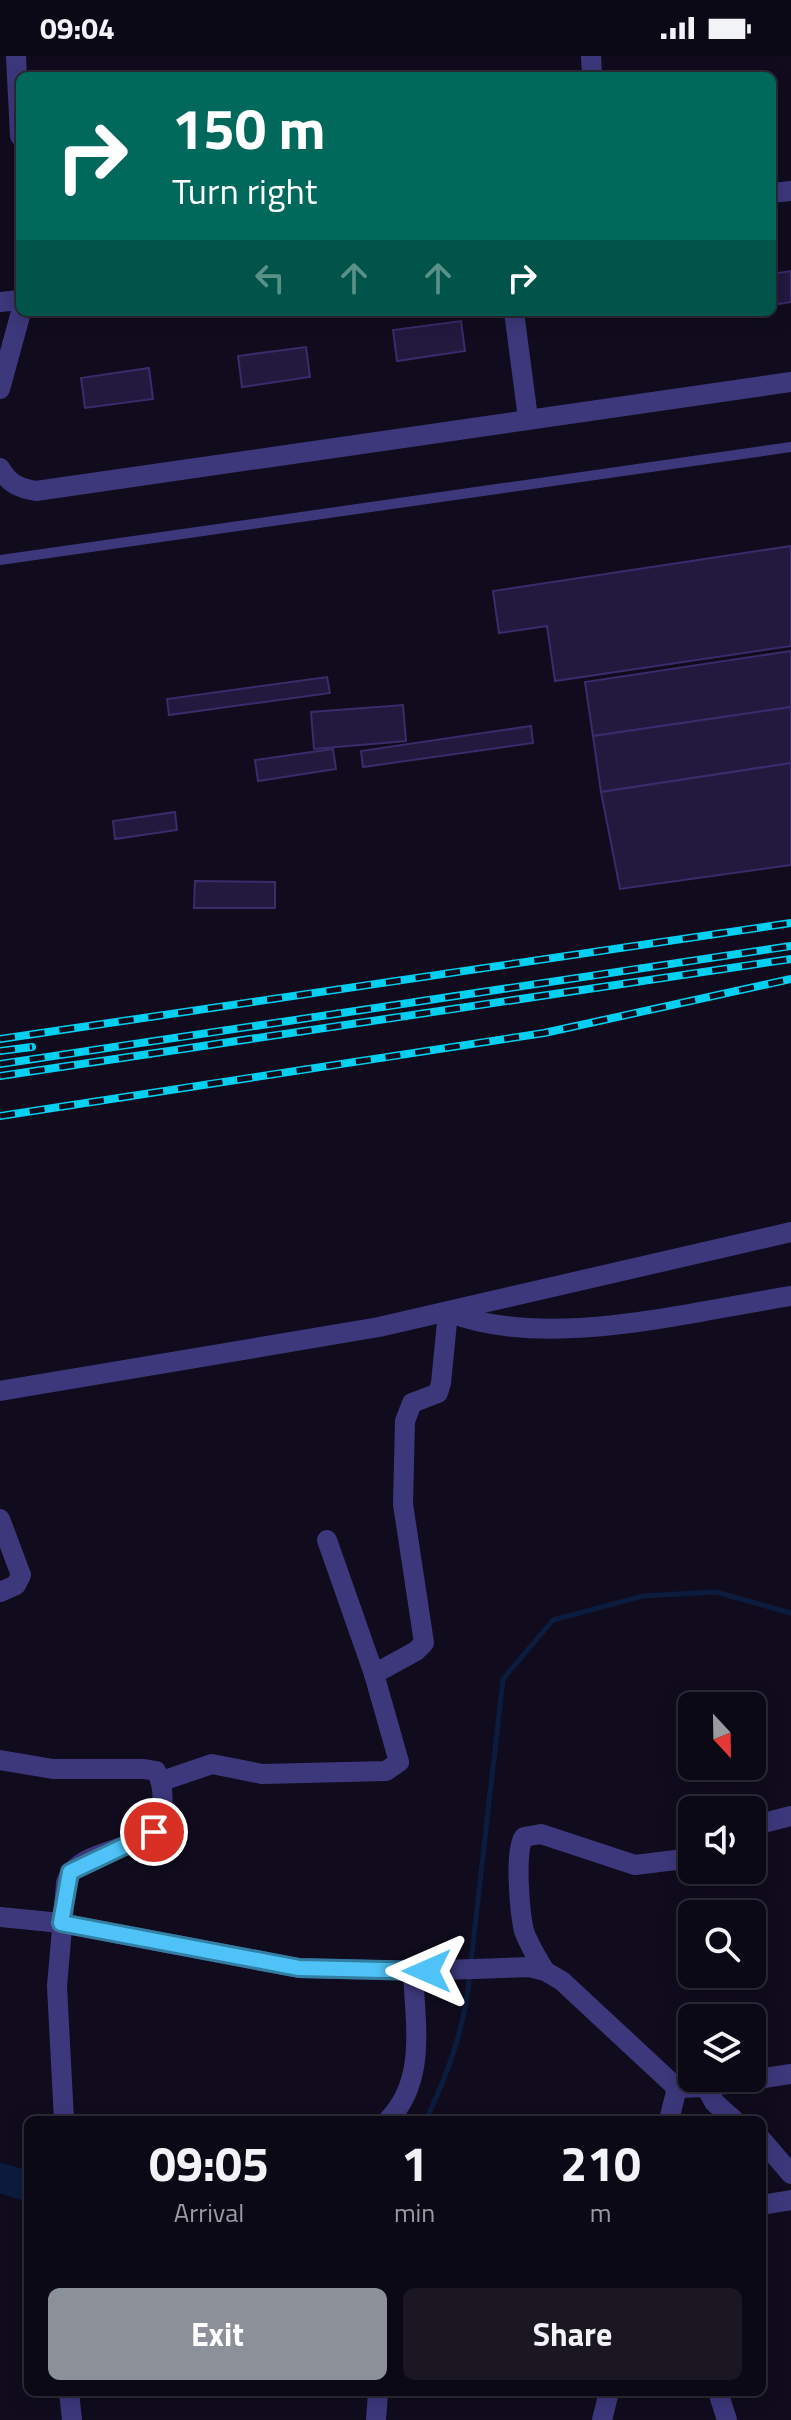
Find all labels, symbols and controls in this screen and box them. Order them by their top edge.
text: 09:04 [40,5,115,51]
text: 150 m [172,86,325,171]
icon: right [40,104,144,208]
text: Turn right [172,163,317,218]
icon: left [248,256,292,300]
icon: ahead [332,256,376,300]
icon: ahead [416,256,460,300]
icon: right [500,256,544,300]
north arrow [678,1692,766,1780]
map controls [678,1692,766,2092]
button: sound [678,1796,766,1884]
pin [120,1798,188,1866]
icon: arrive [132,1810,176,1854]
button: search [678,1900,766,1988]
position arrow [385,1929,469,2013]
button: layers [678,2004,766,2092]
text: 09:05 [149,2127,269,2200]
text: 1 [401,2127,428,2200]
text: 210 [560,2127,641,2200]
text: Arrival [174,2193,244,2232]
text: min [394,2193,435,2232]
text: m [590,2193,612,2232]
button: Exit [48,2288,387,2380]
button: Share [403,2288,742,2380]

